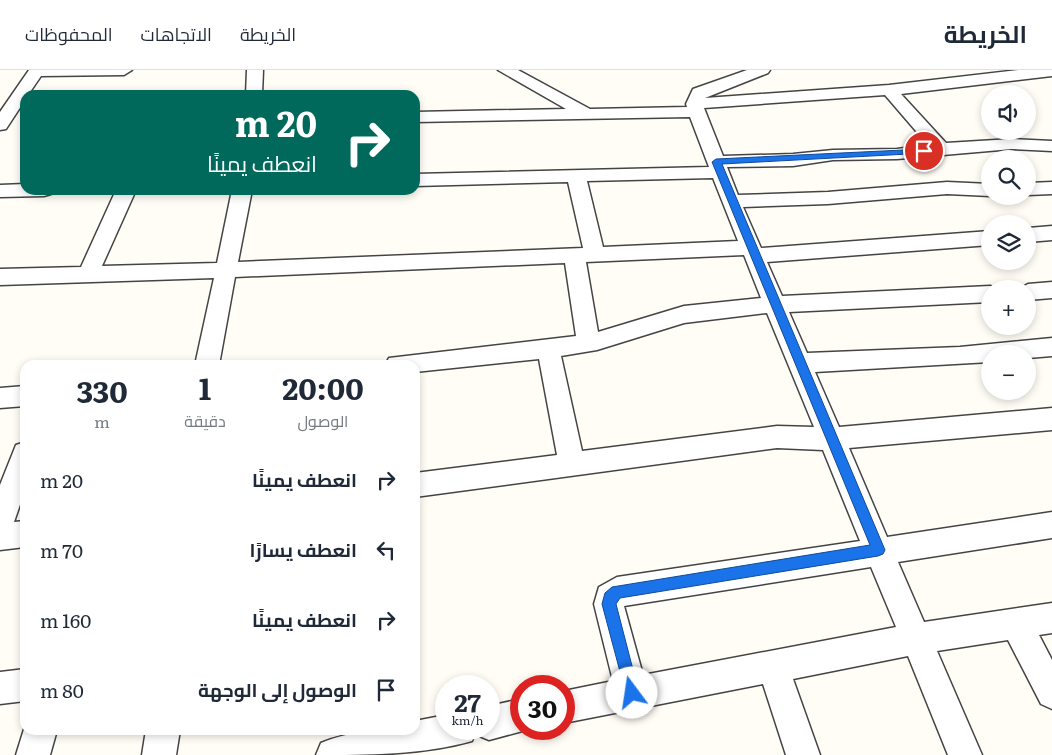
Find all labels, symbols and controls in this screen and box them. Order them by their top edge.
text: الخريطة [944,15,1027,50]
text: المحفوظات [25,20,113,47]
text: الاتجاهات [141,20,212,47]
text: الخريطة [240,20,296,47]
map controls [981,85,1036,400]
button: sound [981,85,1036,140]
text: 20 m [235,96,317,148]
icon: right [335,110,400,175]
pin [903,130,945,172]
icon: arrive [910,137,938,165]
text: انعطف يمينًا [207,146,317,179]
button: search [981,150,1036,205]
button: layers [981,215,1036,270]
button: + [981,280,1036,335]
button: − [981,345,1036,400]
text: 1 [199,365,211,409]
text: 20:00 [282,365,364,409]
text: 330 [76,368,128,412]
text: دقيقة [184,408,226,432]
text: الوصول [297,408,348,432]
text: m [94,409,110,433]
text: انعطف يمينًا [252,465,357,493]
text: 20 m [40,466,83,494]
icon: right [372,466,400,494]
text: انعطف يسارًا [250,535,357,563]
text: 70 m [40,536,83,564]
icon: left [372,536,400,564]
text: انعطف يمينًا [252,605,357,633]
text: 160 m [40,606,91,634]
icon: right [372,606,400,634]
position arrow [605,666,657,718]
text: الوصول إلى الوجهة [198,675,357,703]
speed limit sign: 30 [510,675,575,740]
text: 80 m [40,676,84,704]
icon: arrive [372,676,400,704]
text: 27 [454,683,481,720]
text: km/h [452,711,483,729]

